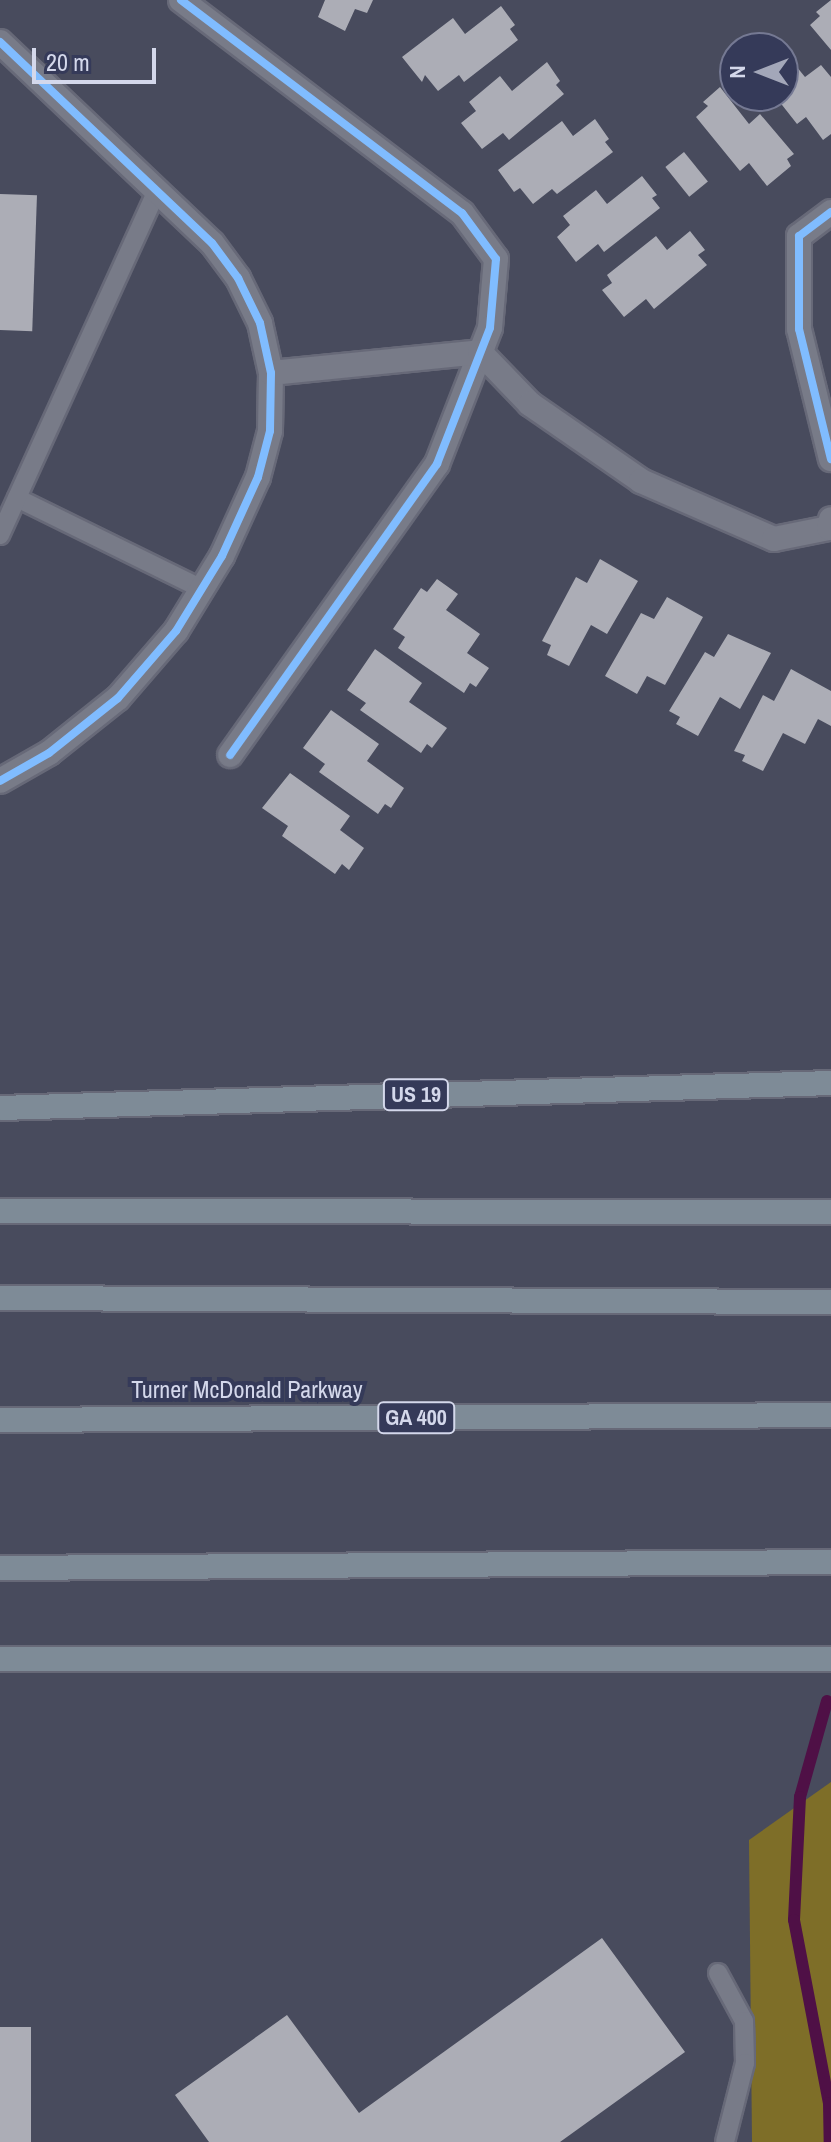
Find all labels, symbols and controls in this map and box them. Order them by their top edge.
scale bar [36,32,160,82]
north arrow [719,32,799,112]
text: 20 m [46,46,90,78]
text: N [722,65,752,79]
road number: US 19 [382,1077,450,1113]
street label: Turner McDonald Parkway [131,1376,363,1404]
road number: GA 400 [376,1400,456,1436]

